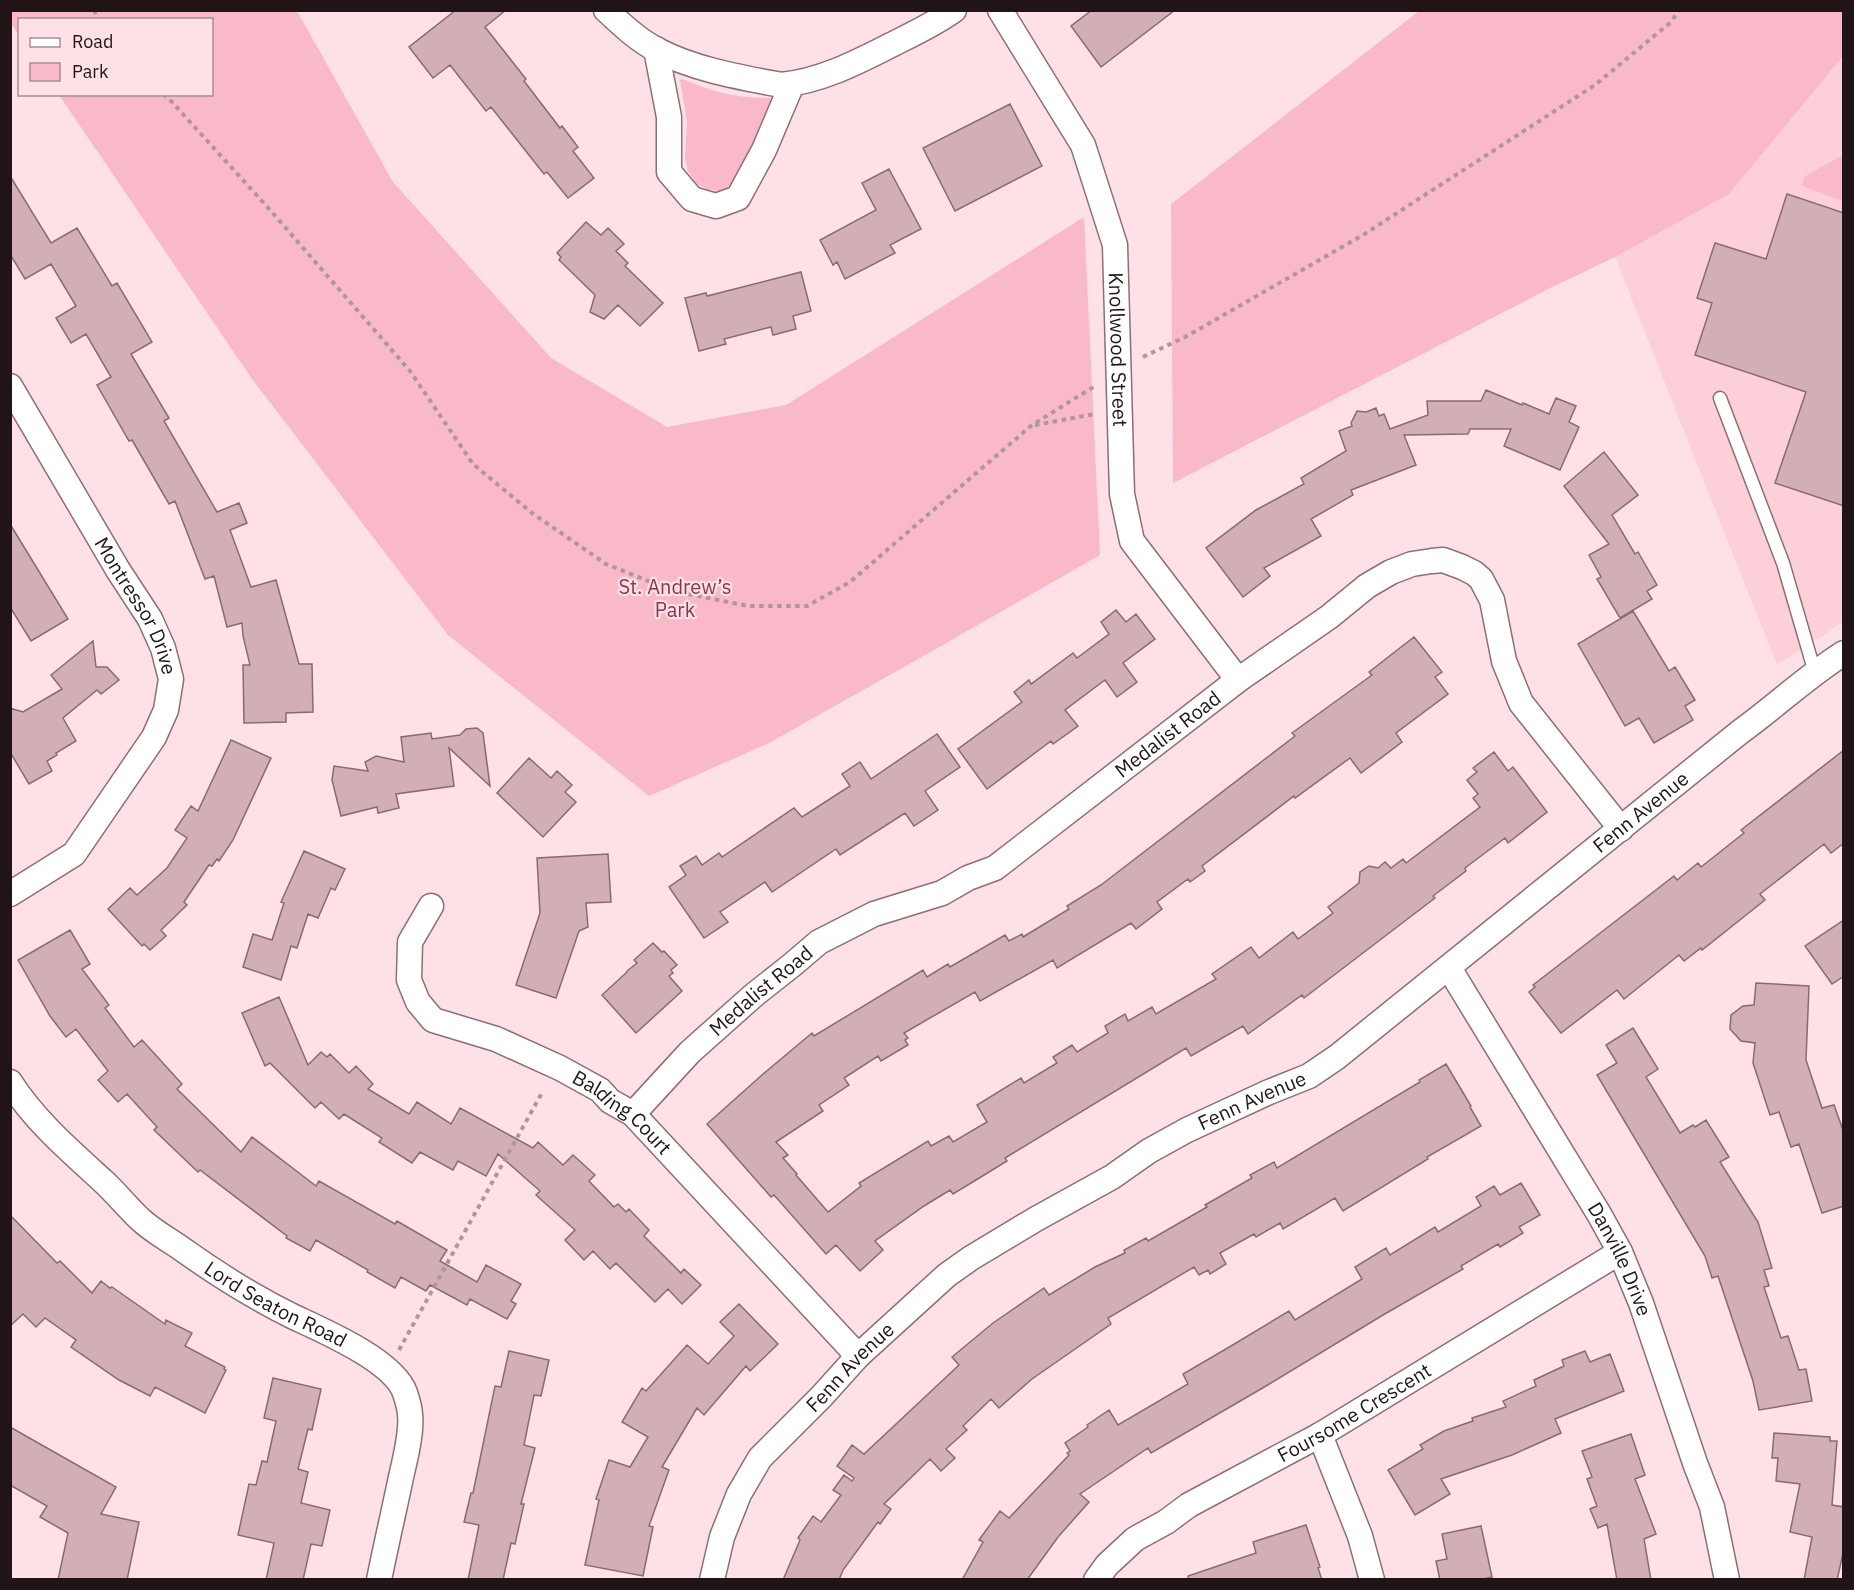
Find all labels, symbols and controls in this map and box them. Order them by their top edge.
legend [18,18,213,96]
text: Road [72,30,113,53]
text: Park [72,60,109,83]
street label: Knollwood Street [1103,272,1134,427]
street label: Montressor Drive [89,532,183,677]
park label: St. Andrew’s Park [618,573,732,623]
street label: Medalist Road [1109,684,1226,784]
street label: Fenn Avenue [1587,765,1694,859]
street label: Medalist Road [703,939,818,1042]
street label: Balding Court [568,1063,678,1160]
street label: Fenn Avenue [1193,1065,1310,1136]
street label: Danville Drive [1582,1197,1658,1319]
street label: Lord Seaton Road [199,1254,352,1353]
street label: Fenn Avenue [800,1316,900,1418]
street label: Foursome Crescent [1272,1356,1436,1468]

